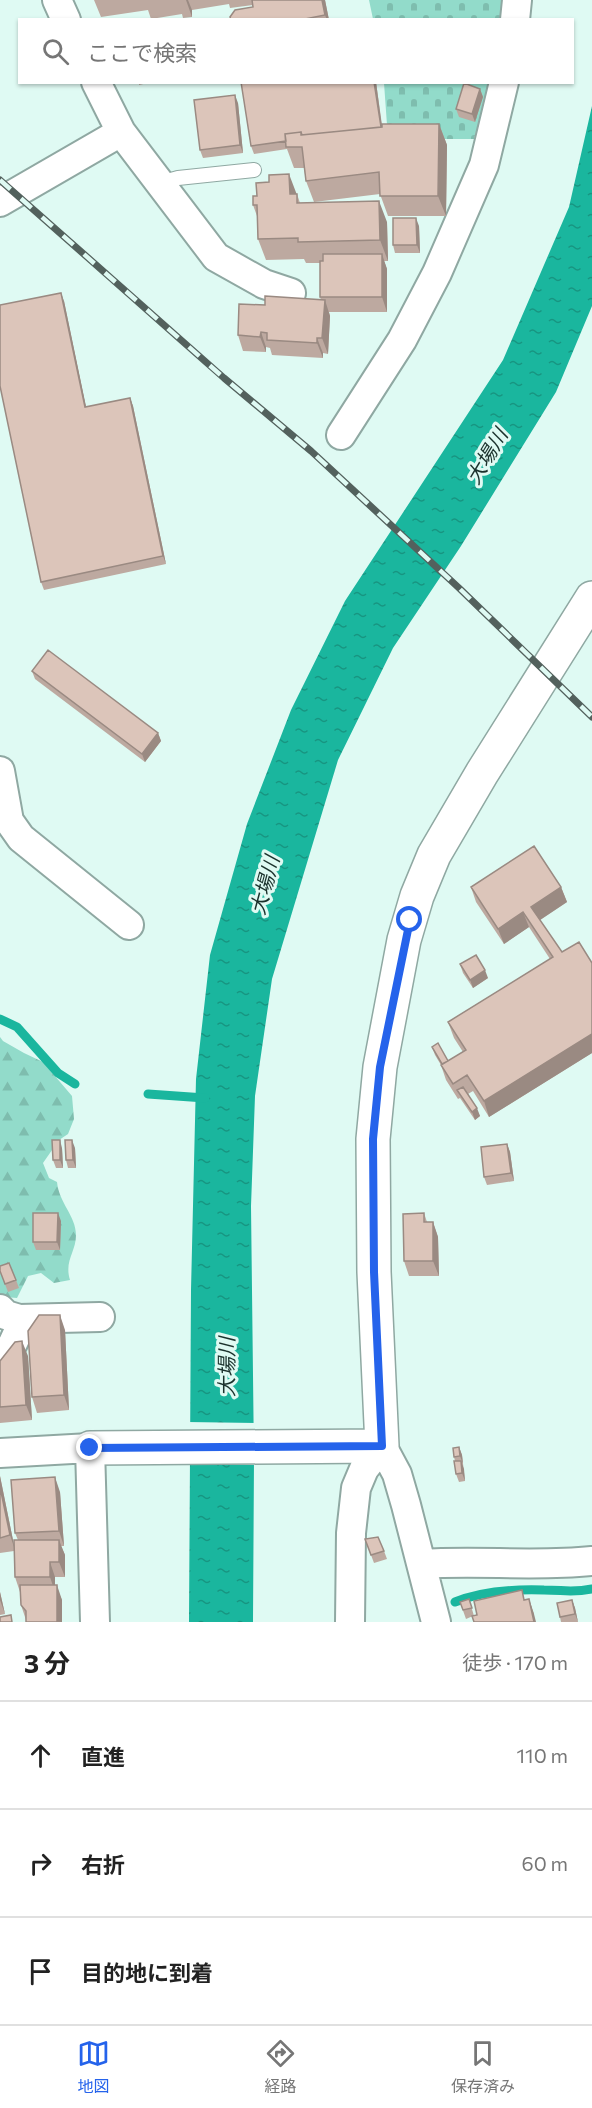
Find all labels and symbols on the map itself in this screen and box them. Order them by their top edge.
water label: 大場川 [460,422,513,488]
water label: 大場川 [245,851,284,917]
route start [396,906,422,932]
water label: 大場川 [214,1335,238,1397]
route end [76,1434,102,1460]

